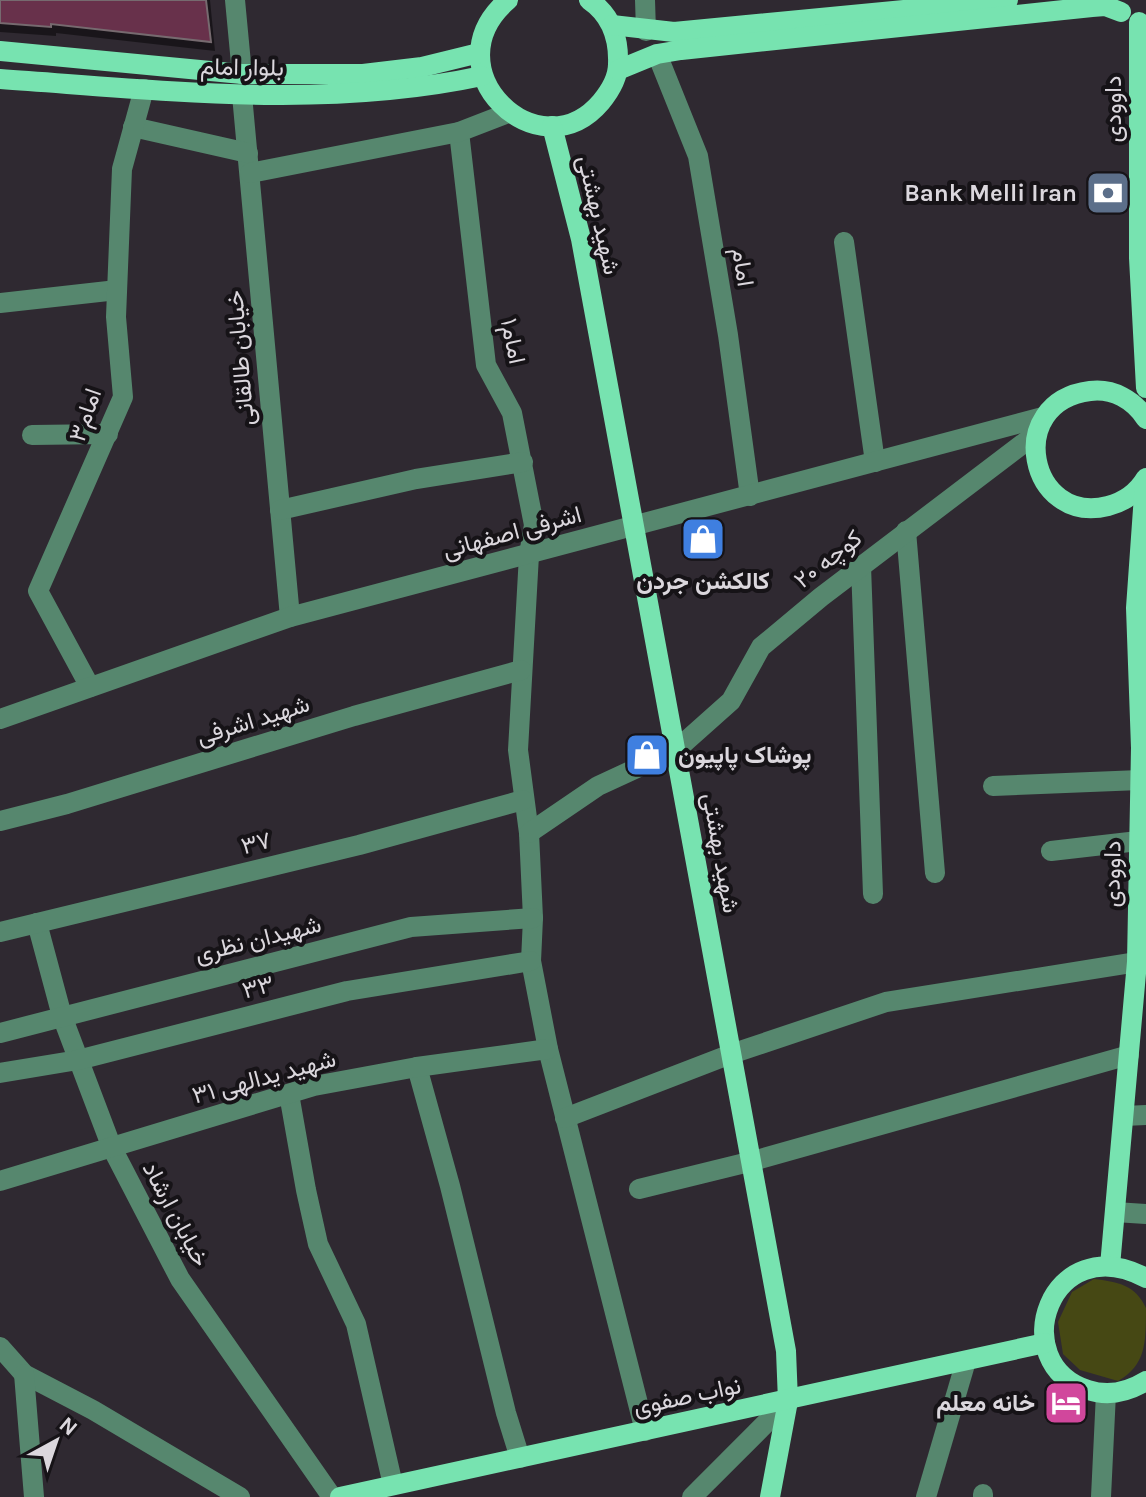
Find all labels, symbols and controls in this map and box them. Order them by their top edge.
street label: بلوار امام [200,52,284,84]
street label: داوودی [1099,76,1128,142]
street label: شهید بهشتی [571,153,626,278]
bank icon: Bank Melli Iran [1084,169,1132,217]
place label: Bank Melli Iran [904,179,1077,207]
street label: امام [724,246,760,289]
street label: خیابان طالقانی [220,289,260,427]
street label: امام۱ [493,316,531,367]
street label: امام۳ [63,385,109,446]
street label: اشرفی اصفهانی [440,500,585,565]
shop icon: کالکشن جردن [679,515,727,563]
street label: کوچه ۲۰ [789,524,869,596]
place label: کالکشن جردن [636,567,770,596]
street label: شهید اشرفی [193,690,313,751]
shop icon: پوشاک پاپیون [623,731,671,779]
place label: پوشاک پاپیون [678,741,812,771]
street label: شهید بهشتی [696,791,745,915]
street label: ۳۷ [238,826,274,860]
street label: داوودی [1097,840,1128,908]
street label: شهیدان نظری [192,910,324,969]
street label: ۳۳ [239,969,277,1005]
street label: ۳۱ شهید یدالهی [189,1044,339,1111]
street label: خیابان ارشاد [136,1157,215,1272]
street label: نواب صفوی [631,1371,744,1422]
hotel icon: خانه معلم [1042,1379,1090,1427]
place label: خانه معلم [936,1389,1035,1419]
north arrow [16,1401,96,1481]
text: N [54,1411,83,1441]

